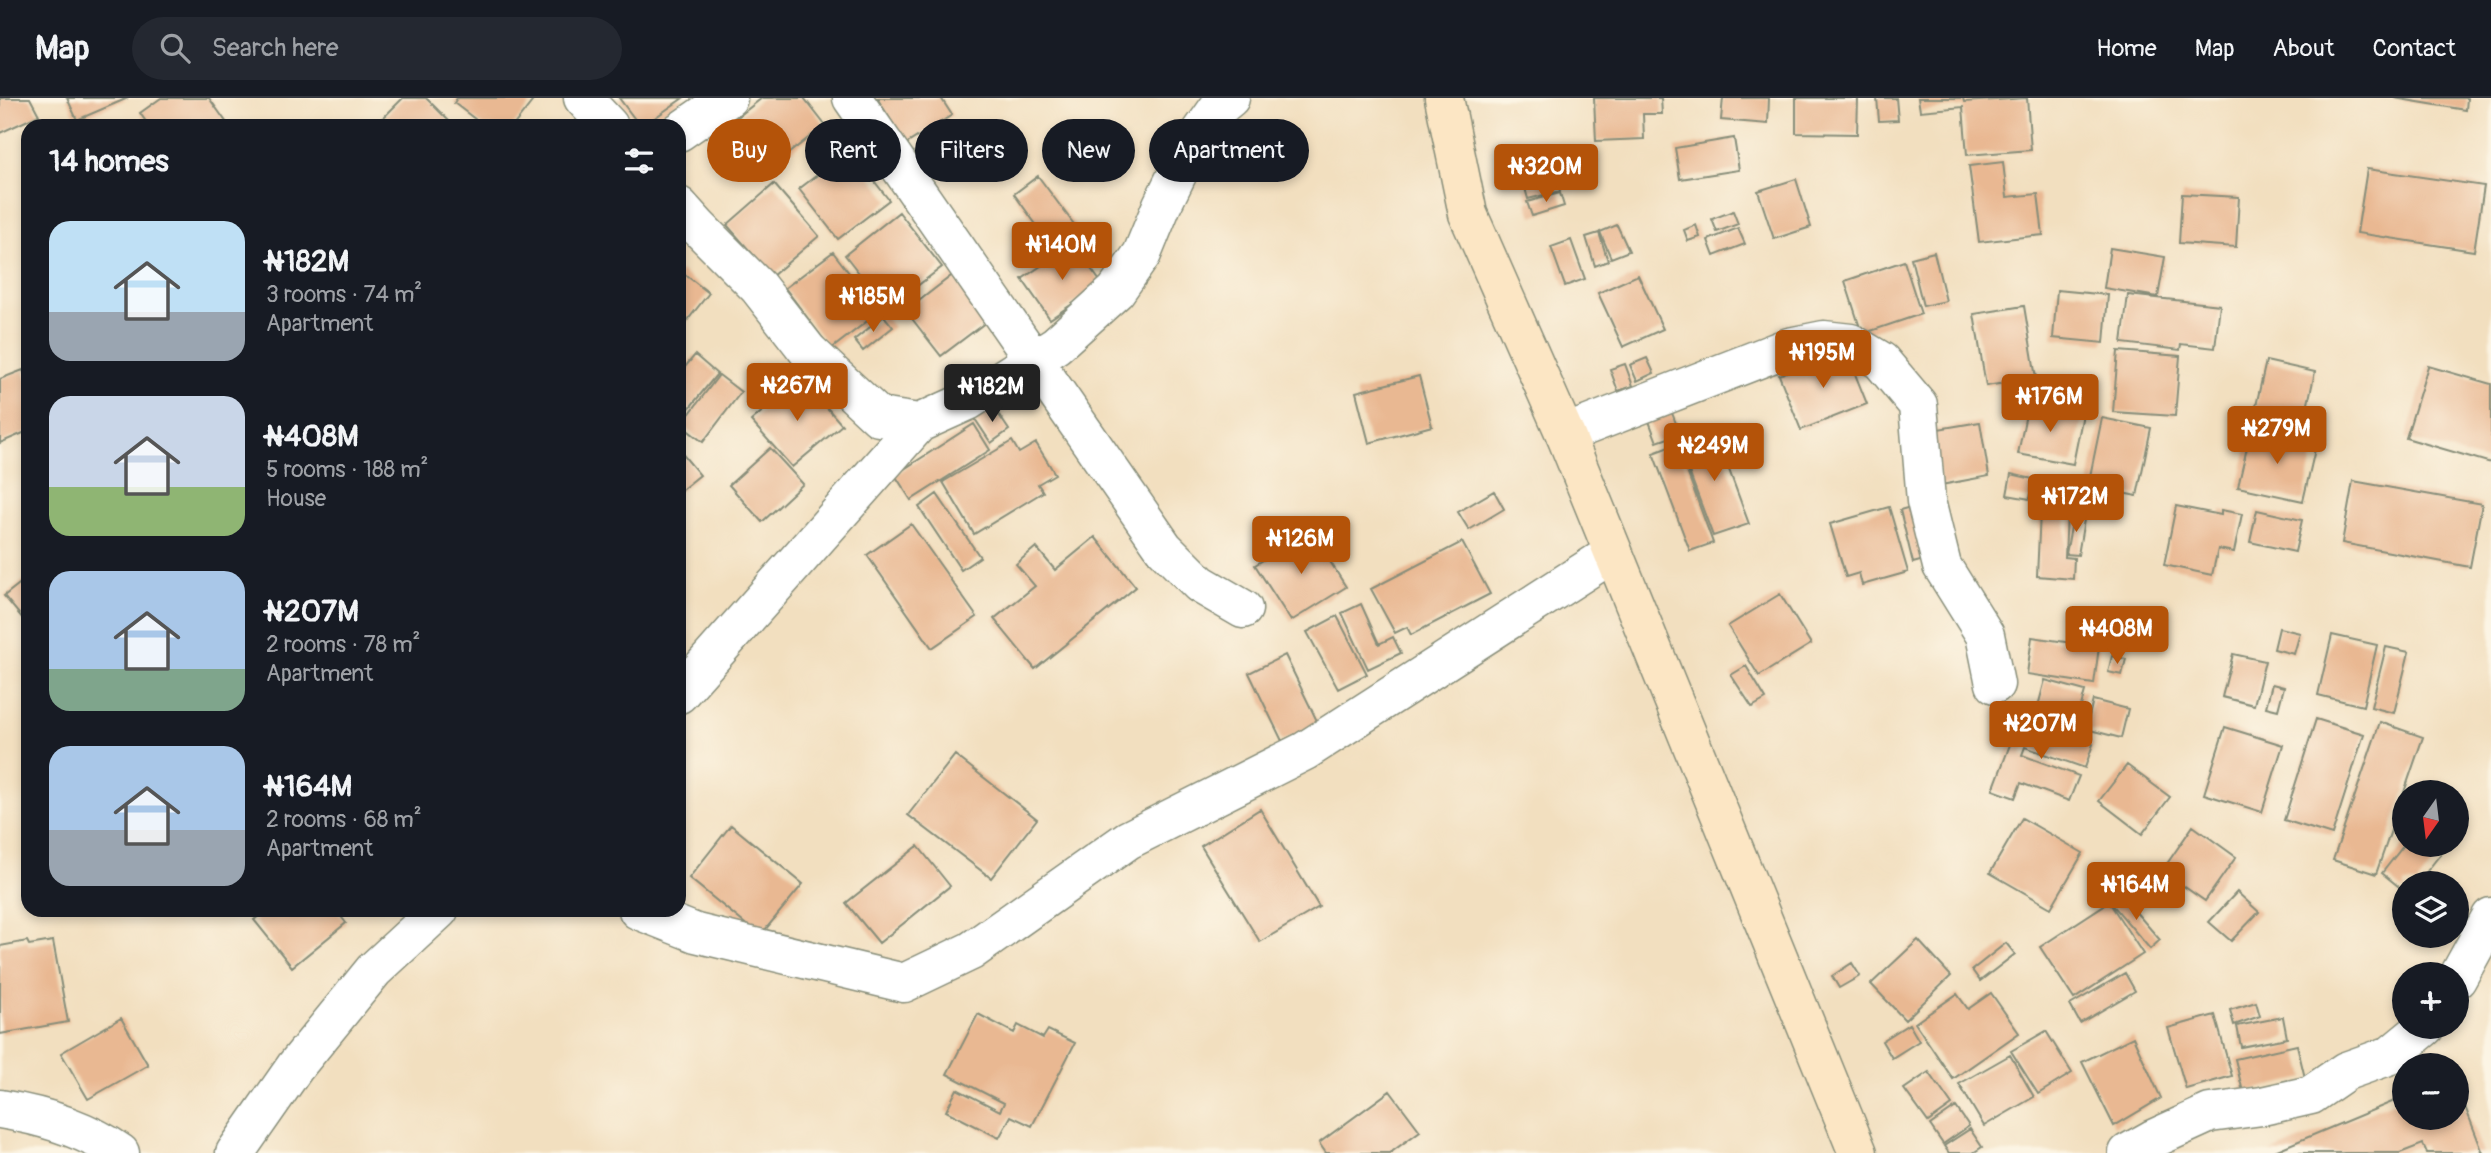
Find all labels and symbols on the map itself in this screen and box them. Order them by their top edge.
pin: ₦320M [1497,144,1595,204]
pin: ₦140M [1013,222,1111,282]
pin: ₦185M [824,274,922,334]
pin: ₦195M [1774,330,1872,390]
pin: ₦267M [748,364,846,423]
pin: ₦182M [943,364,1041,424]
pin: ₦176M [2001,374,2099,434]
pin: ₦279M [2228,406,2326,466]
pin: ₦249M [1665,424,1763,483]
pin: ₦172M [2027,474,2125,534]
pin: ₦126M [1252,517,1350,576]
pin: ₦408M [2068,606,2166,666]
pin: ₦207M [1992,702,2090,761]
north arrow [2392,780,2469,858]
pin: ₦164M [2087,862,2185,922]

